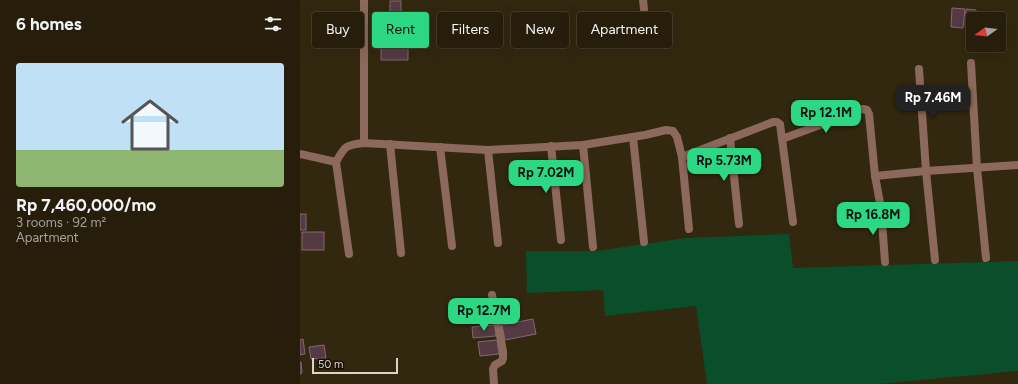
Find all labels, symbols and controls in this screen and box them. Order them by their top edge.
chip: Buy [312,12,364,48]
chip: Rent [372,12,429,48]
chip: Filters [437,12,503,48]
chip: New [511,12,569,48]
chip: Apartment [577,12,672,48]
north arrow [966,12,1006,52]
map controls [966,12,1006,52]
icon: filters [262,13,284,35]
text: 6 homes [16,14,82,34]
pin: Rp 7.46M [892,85,974,119]
icon: home [114,89,186,161]
text: Rp 7.46M [905,90,961,105]
pin: Rp 12.1M [785,100,867,134]
text: Rp 12.1M [800,105,852,120]
pin: Rp 5.73M [683,148,765,182]
text: Rp 5.73M [696,153,752,168]
pin: Rp 7.02M [505,160,587,194]
text: Rp 7.02M [518,165,574,180]
text: Rp 7,460,000/mo [16,195,156,215]
pin: Rp 16.8M [832,202,914,236]
text: Rp 16.8M [846,207,900,222]
text: 3 rooms · 92 m² [16,215,106,230]
text: Apartment [16,230,79,245]
pin: Rp 12.7M [443,298,525,332]
text: Rp 12.7M [457,303,511,318]
scale bar [312,356,398,375]
text: 50 m [318,358,343,371]

